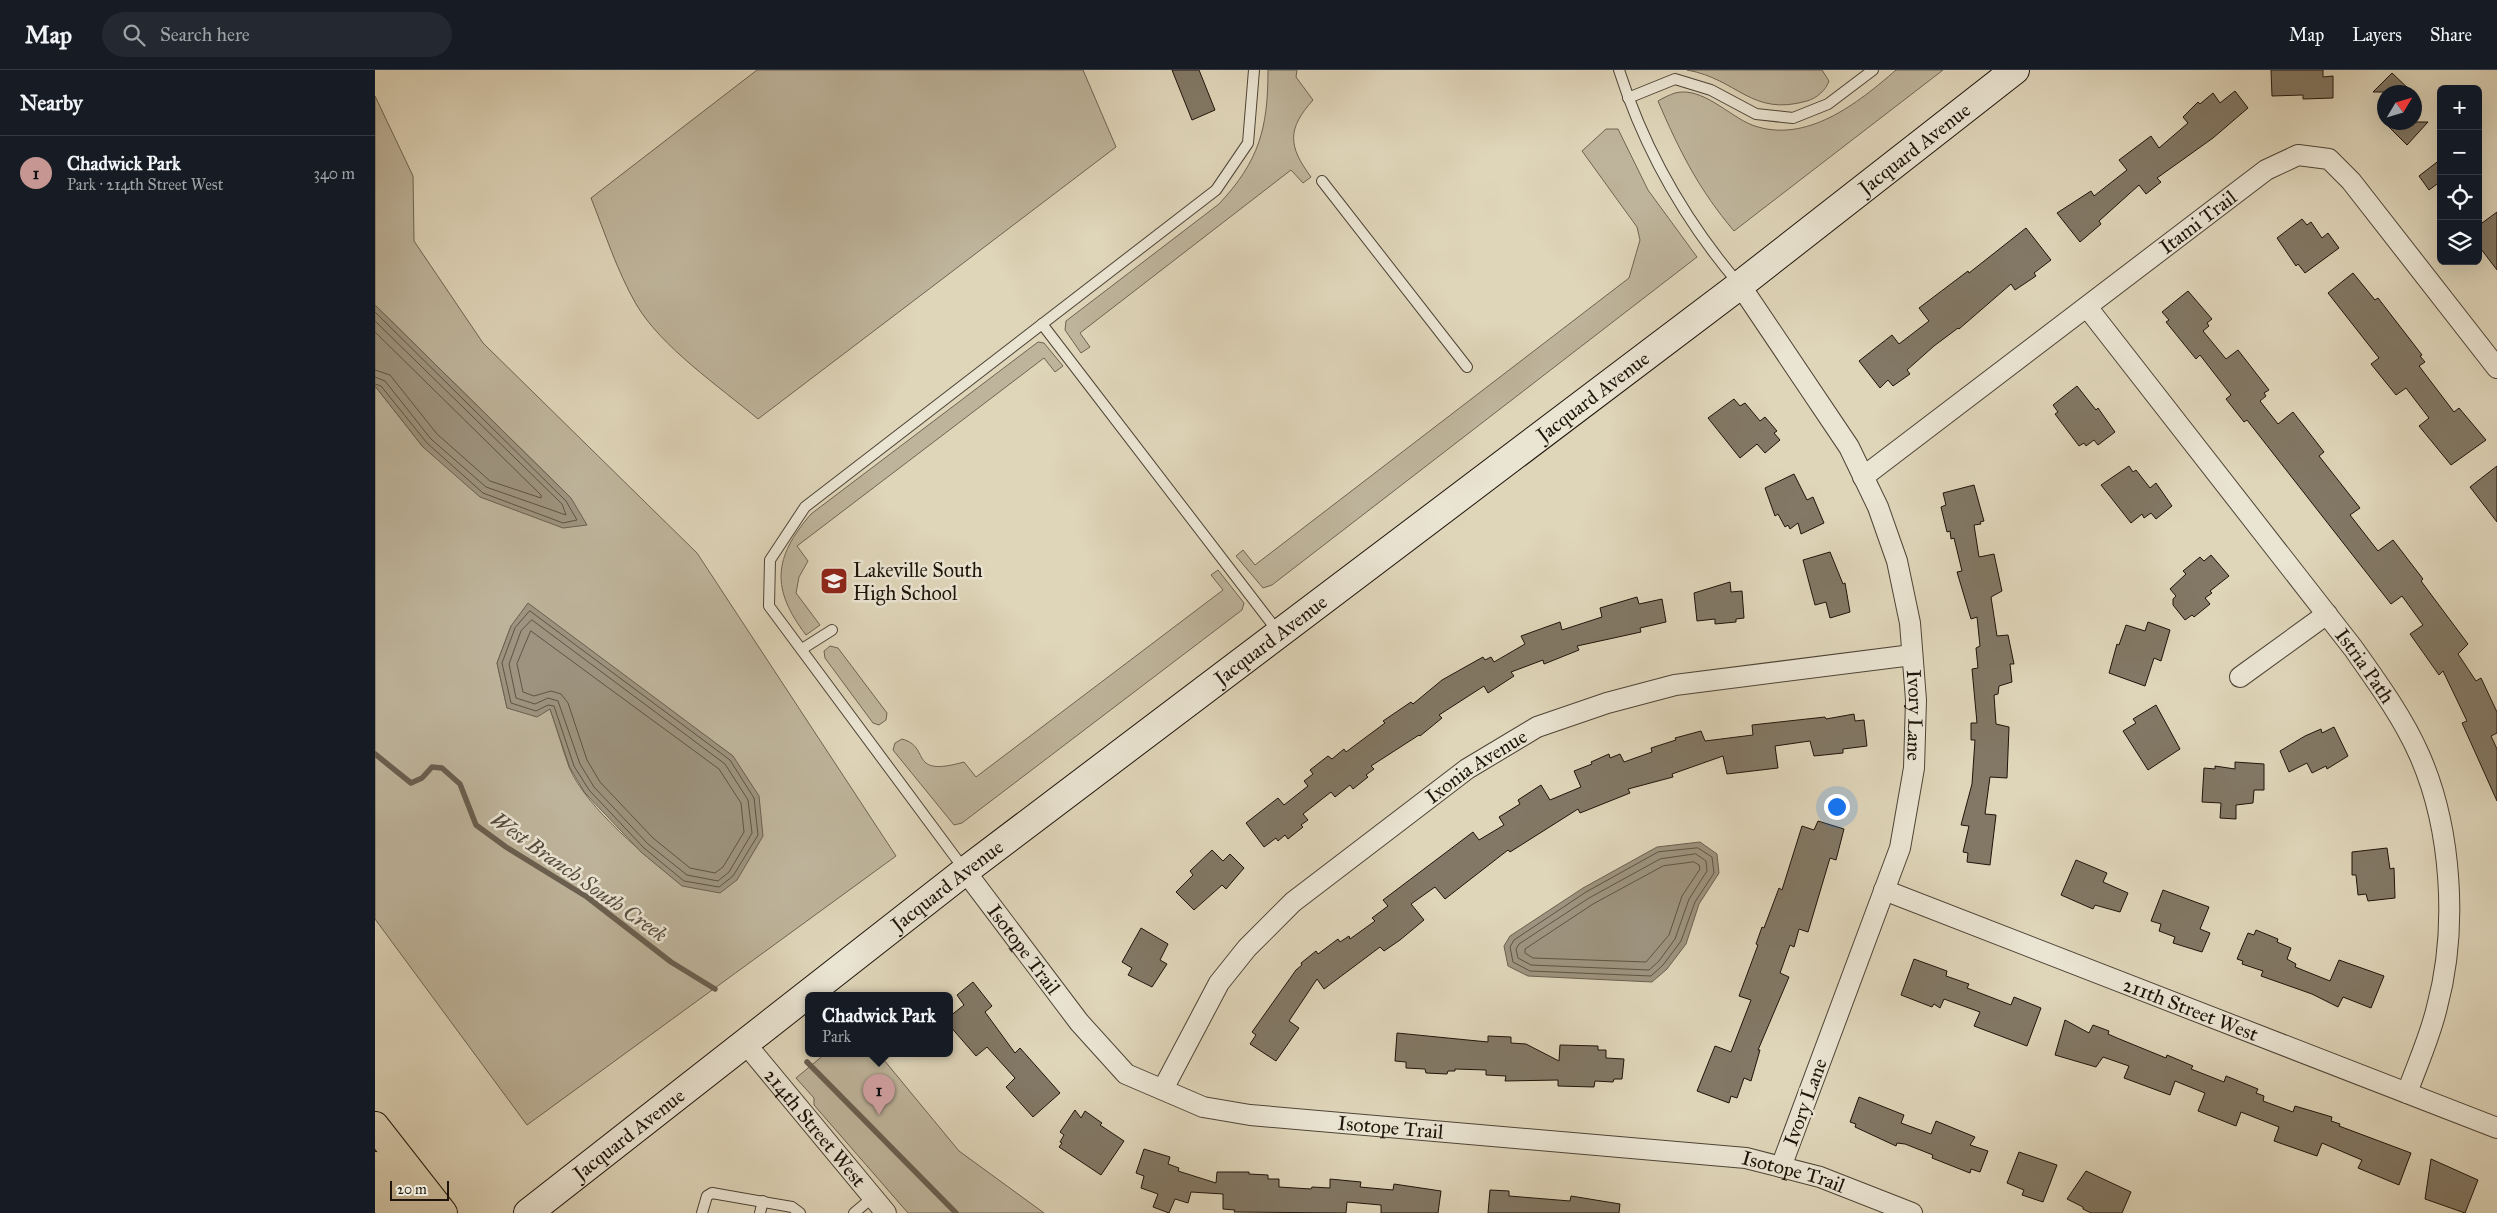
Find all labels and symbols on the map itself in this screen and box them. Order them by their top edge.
north arrow [2377,85,2422,130]
street label: Jacquard Avenue [1852,98,1975,202]
street label: Itami Trail [2155,185,2242,259]
street label: Jacquard Avenue [1530,346,1654,449]
place label: Lakeville South High School [853,558,983,606]
school or university icon: Lakeville South High School [819,566,849,596]
street label: Jacquard Avenue [1208,590,1332,692]
street label: Istria Path [2330,624,2400,708]
street label: Ivory Lane [1902,669,1928,761]
street label: Ixonia Avenue [1421,724,1531,808]
your location [1824,794,1850,820]
water label: West Branch South Creek [486,806,673,948]
street label: Jacquard Avenue [885,835,1008,938]
street label: Isotope Trail [983,900,1066,999]
street label: 211th Street West [2120,972,2262,1046]
street label: Ivory Lane [1778,1055,1832,1149]
street label: 214th Street West [759,1064,871,1192]
pin: 1 [863,1074,895,1115]
street label: Jacquard Avenue [567,1083,689,1187]
street label: Isotope Trail [1337,1111,1445,1144]
street label: Isotope Trail [1740,1145,1849,1198]
scale bar [390,1178,449,1201]

